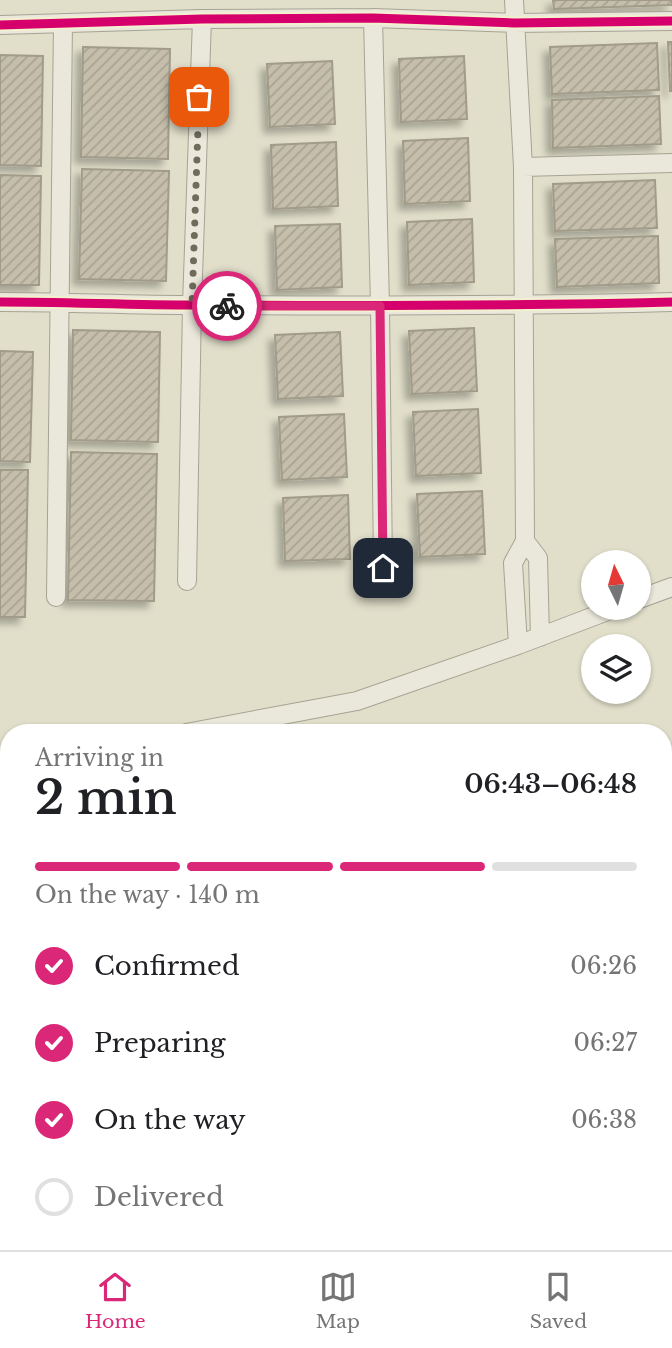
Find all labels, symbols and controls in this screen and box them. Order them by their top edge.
pin [169,67,229,127]
icon: bag [180,78,218,116]
courier [192,271,262,341]
icon: bike [208,287,246,325]
pin [353,538,413,598]
icon: home [364,549,402,587]
north arrow [581,550,651,620]
map controls [581,550,651,704]
button: layers [581,634,651,704]
text: Arriving in [35,744,164,772]
text: 06:43–06:48 [464,768,637,800]
text: 2 min [35,769,177,826]
text: On the way · 140 m [35,881,260,909]
icon: check [35,947,73,985]
text: Confirmed [94,950,239,982]
text: 06:26 [570,952,637,980]
icon: check [35,1024,73,1062]
text: Preparing [94,1027,226,1059]
text: 06:27 [574,1029,637,1057]
icon: check [35,1101,73,1139]
text: On the way [94,1104,246,1136]
text: 06:38 [571,1106,637,1134]
text: Delivered [94,1181,224,1213]
tab: Home [85,1268,146,1333]
tab: Map [316,1268,360,1333]
tab: Saved [530,1268,587,1333]

